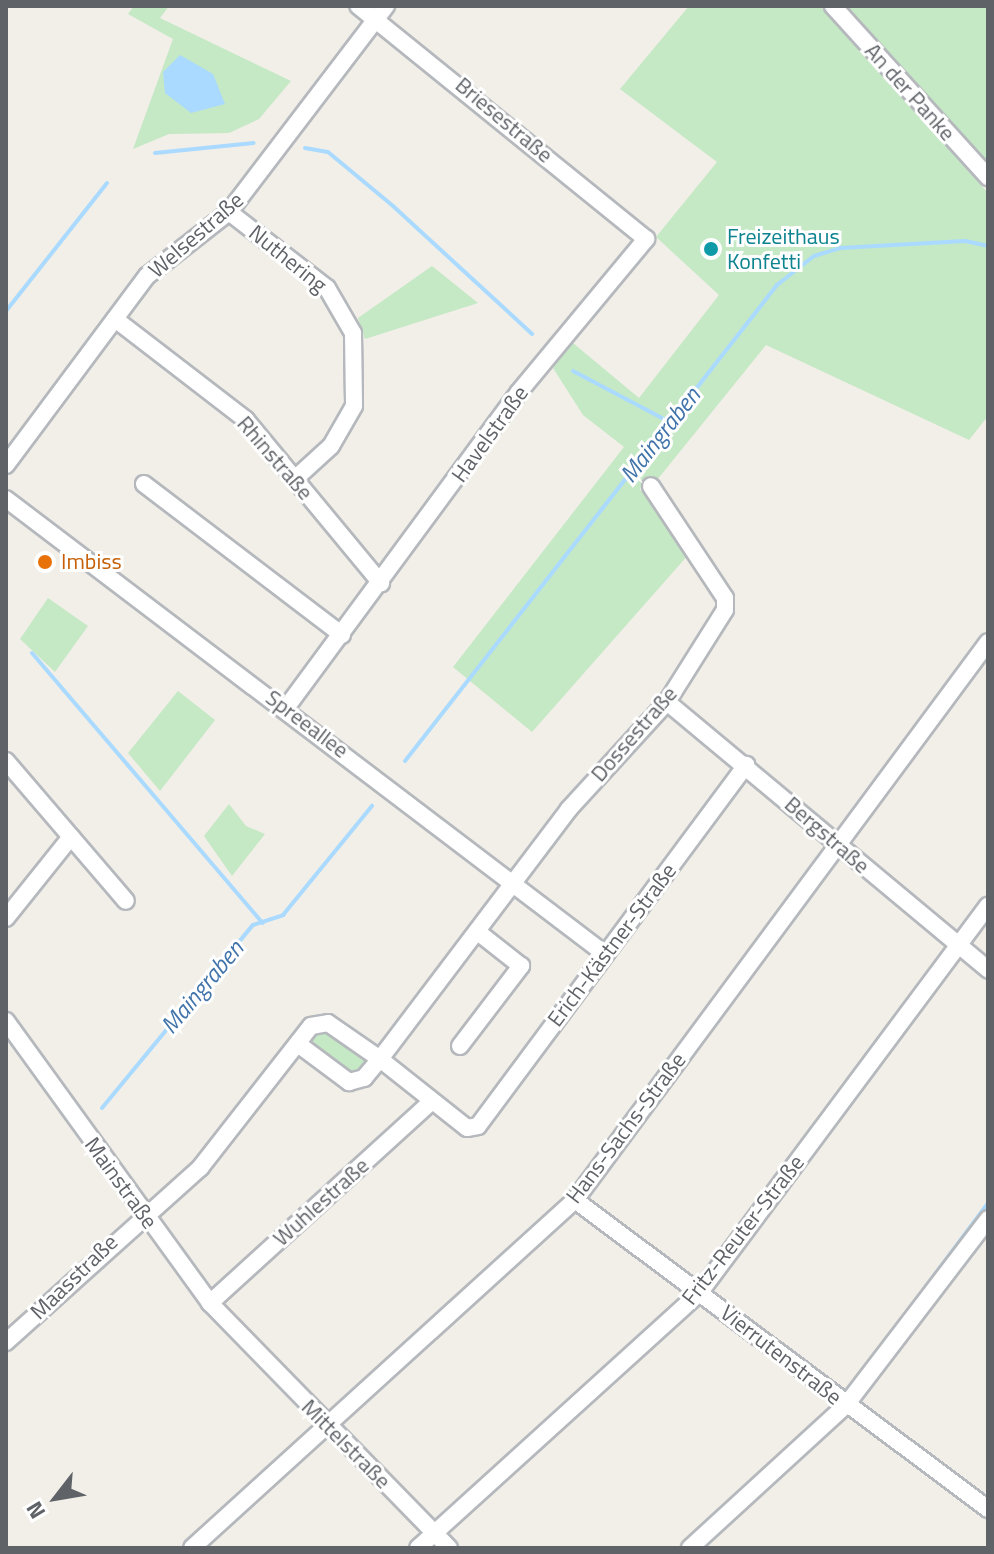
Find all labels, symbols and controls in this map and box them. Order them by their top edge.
street label: An der Panke [859,38,961,146]
street label: Briesestraße [450,72,558,168]
street label: Welsestraße [143,187,249,283]
street label: Nuthering [244,220,332,298]
place label: Freizeithaus Konfetti [727,223,840,274]
marker: Freizeithaus Konfetti [702,240,720,258]
street label: Havelstraße [446,381,534,487]
water label: Maingraben [614,382,706,488]
street label: Rhinstraße [231,411,319,505]
place label: Imbiss [61,549,122,575]
marker: Imbiss [36,553,54,571]
street label: Dossestraße [585,681,683,787]
street label: Spreeallee [261,684,353,764]
street label: Bergstraße [779,791,875,879]
street label: Erich-Kästner-Straße [542,858,682,1032]
water label: Maingraben [155,934,249,1040]
street label: Hans-Sachs-Straße [561,1047,691,1209]
street label: Mainstraße [79,1132,163,1234]
street label: Fritz-Reuter-Straße [676,1150,810,1310]
street label: Wuhlestraße [268,1152,374,1252]
street label: Maasstraße [25,1229,123,1325]
street label: Vierrutenstraße [715,1299,847,1411]
street label: Mittelstraße [296,1394,396,1494]
north arrow [16,1458,96,1538]
text: N [17,1495,54,1526]

